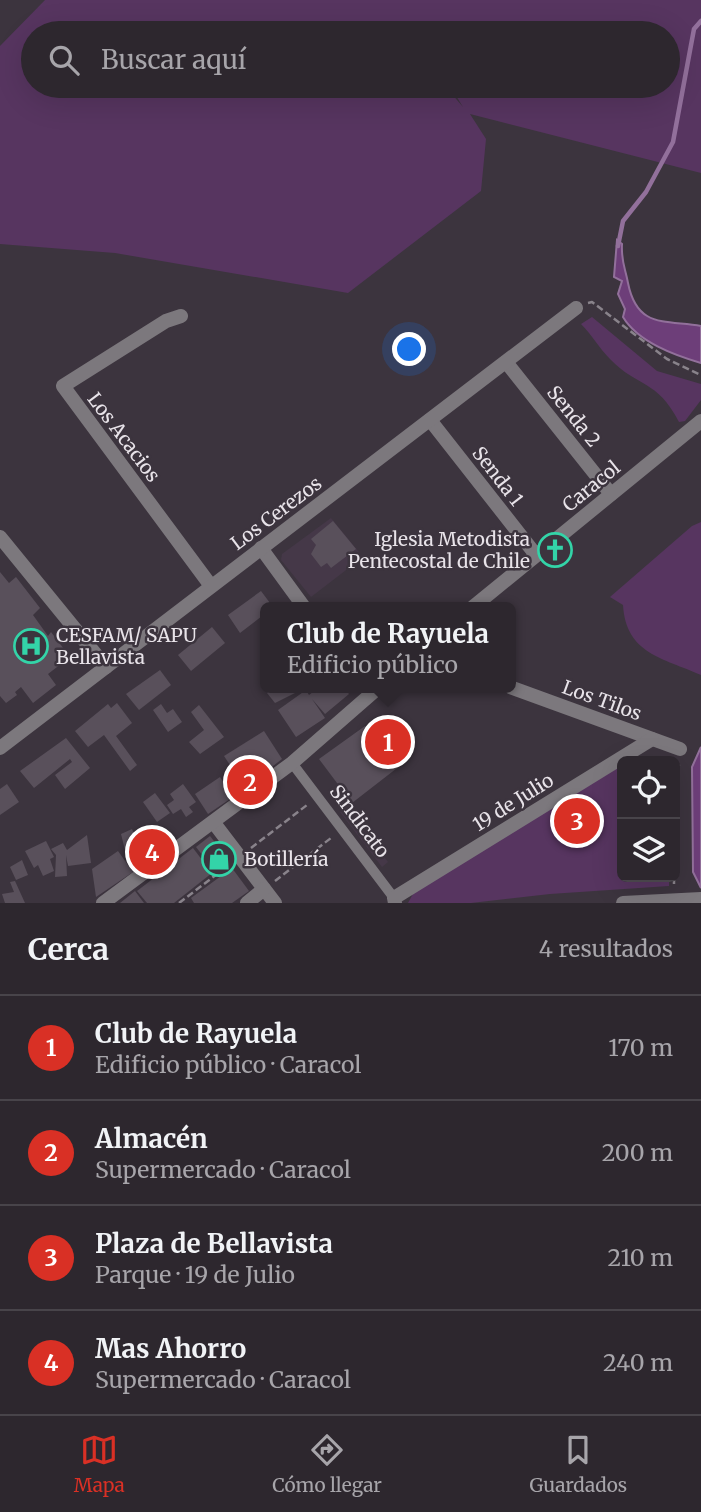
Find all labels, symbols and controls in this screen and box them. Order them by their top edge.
search box [21,21,680,98]
icon: search [45,41,83,79]
text: Buscar aquí [101,43,246,76]
your location [392,332,426,366]
street label: Senda 2 [542,381,606,451]
street label: Los Acacios [83,387,165,487]
street label: Senda 1 [467,441,529,511]
street label: Caracol [557,455,625,517]
street label: Los Cerezos [226,471,326,555]
place label: Iglesia Metodista Pentecostal de Chile [348,527,530,573]
church icon: Iglesia Metodista Pentecostal de Chile [536,531,574,569]
popup [260,602,516,693]
text: Club de Rayuela [287,617,489,650]
place label: CESFAM/ SAPU Bellavista [56,623,197,669]
hospital icon: CESFAM/ SAPU Bellavista [12,627,50,665]
text: Edificio público [287,650,458,679]
street label: Los Tilos [559,675,645,725]
pin: 1 [365,716,411,768]
pin: 2 [227,756,273,808]
map controls [617,756,680,882]
button: locate [617,756,680,819]
street label: 19 de Julio [468,768,558,836]
street label: Sindicato [325,780,395,862]
pin: 3 [554,795,600,847]
button: layers [617,819,680,882]
pin: 4 [129,826,175,878]
shop icon: Botillería [200,840,238,878]
place label: Botillería [244,847,329,871]
text: Cerca [28,930,109,968]
text: 4 resultados [539,934,673,963]
text: Club de Rayuela [95,1017,297,1050]
text: 1 [46,1033,56,1062]
text: 170 m [608,1033,673,1062]
text: Edificio público · Caracol [95,1050,362,1079]
text: Almacén [95,1122,208,1155]
text: 2 [44,1138,58,1167]
text: 200 m [602,1138,673,1167]
text: Supermercado · Caracol [95,1155,351,1184]
text: Plaza de Bellavista [95,1227,333,1260]
text: 3 [44,1243,58,1272]
text: 210 m [608,1243,673,1272]
text: Parque · 19 de Julio [95,1260,295,1289]
text: Mas Ahorro [95,1332,246,1365]
text: 4 [44,1348,58,1377]
text: 240 m [603,1348,673,1377]
text: Supermercado · Caracol [95,1365,351,1394]
tab: Mapa [74,1431,125,1497]
tab: Cómo llegar [272,1431,382,1497]
tab: Guardados [530,1431,627,1497]

